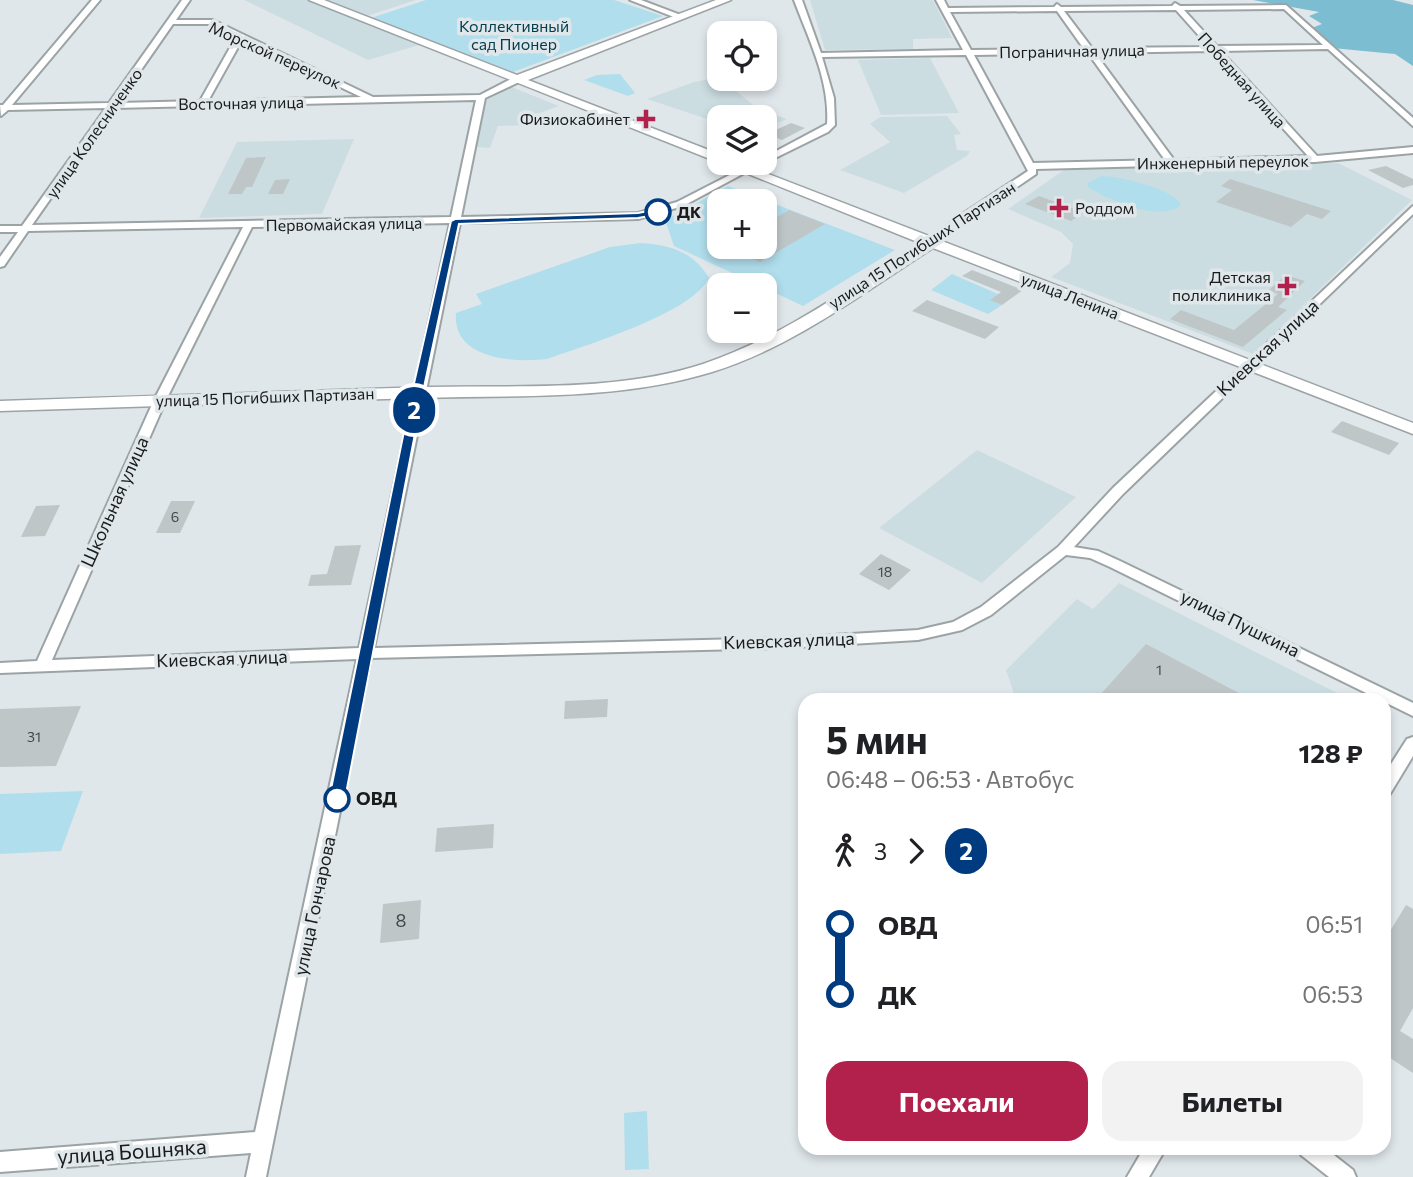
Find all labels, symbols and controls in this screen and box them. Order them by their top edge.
park label: Коллективный сад Пионер [459,16,569,53]
street label: Морской переулок [206,17,344,92]
map controls [707,21,777,343]
button: locate [707,21,777,91]
street label: Победная улица [1195,28,1290,131]
street label: Пограничная улица [999,40,1145,61]
street label: улица Колесниченко [42,64,146,201]
street label: Восточная улица [178,92,304,113]
button: layers [707,105,777,175]
place label: Физиокабинет [520,109,630,128]
marker: Физиокабинет [636,109,656,129]
street label: Инженерный переулок [1137,150,1310,172]
street label: улица 15 Погибших Партизан [825,177,1019,312]
button: + [707,189,777,259]
marker: Роддом [1049,198,1069,218]
place label: Роддом [1075,198,1134,217]
marker: ДК [645,199,671,225]
place label: ДК [677,202,701,221]
street label: Первомайская улица [266,213,422,234]
place label: Детская поликлиника [1172,267,1271,304]
street label: улица Ленина [1019,268,1122,323]
button: − [707,273,777,343]
marker: Детская поликлиника [1277,276,1297,296]
street label: Киевская улица [1212,294,1323,400]
street label: улица 15 Погибших Партизан [155,383,375,410]
line badge: 2 [391,387,437,433]
text: 2 [407,395,421,424]
street label: Школьная улица [76,433,153,570]
house number: 6 [171,508,179,525]
house number: 18 [878,563,892,580]
street label: улица Пушкина [1177,585,1304,661]
street label: Киевская улица [723,627,855,653]
street label: Киевская улица [156,645,288,671]
house number: 1 [1156,661,1162,678]
text: 5 мин [826,715,928,762]
house number: 31 [27,728,41,745]
text: 128 ₽ [1298,737,1363,768]
text: 06:48 – 06:53 · Автобус [826,765,1074,793]
marker: ОВД [324,786,350,812]
place label: ОВД [356,787,398,809]
icon: walk [826,832,864,870]
icon: forward [897,832,935,870]
street label: улица Гончарова [289,834,339,977]
text: 2 [959,836,973,865]
text: 3 [874,837,887,865]
house number: 8 [396,909,407,931]
text: ОВД [878,909,937,940]
text: 06:51 [1306,910,1363,938]
text: ДК [878,979,917,1010]
text: 06:53 [1302,980,1363,1008]
button: Поехали [826,1061,1088,1141]
button: Билеты [1102,1061,1363,1141]
street label: улица Бошняка [56,1133,207,1168]

